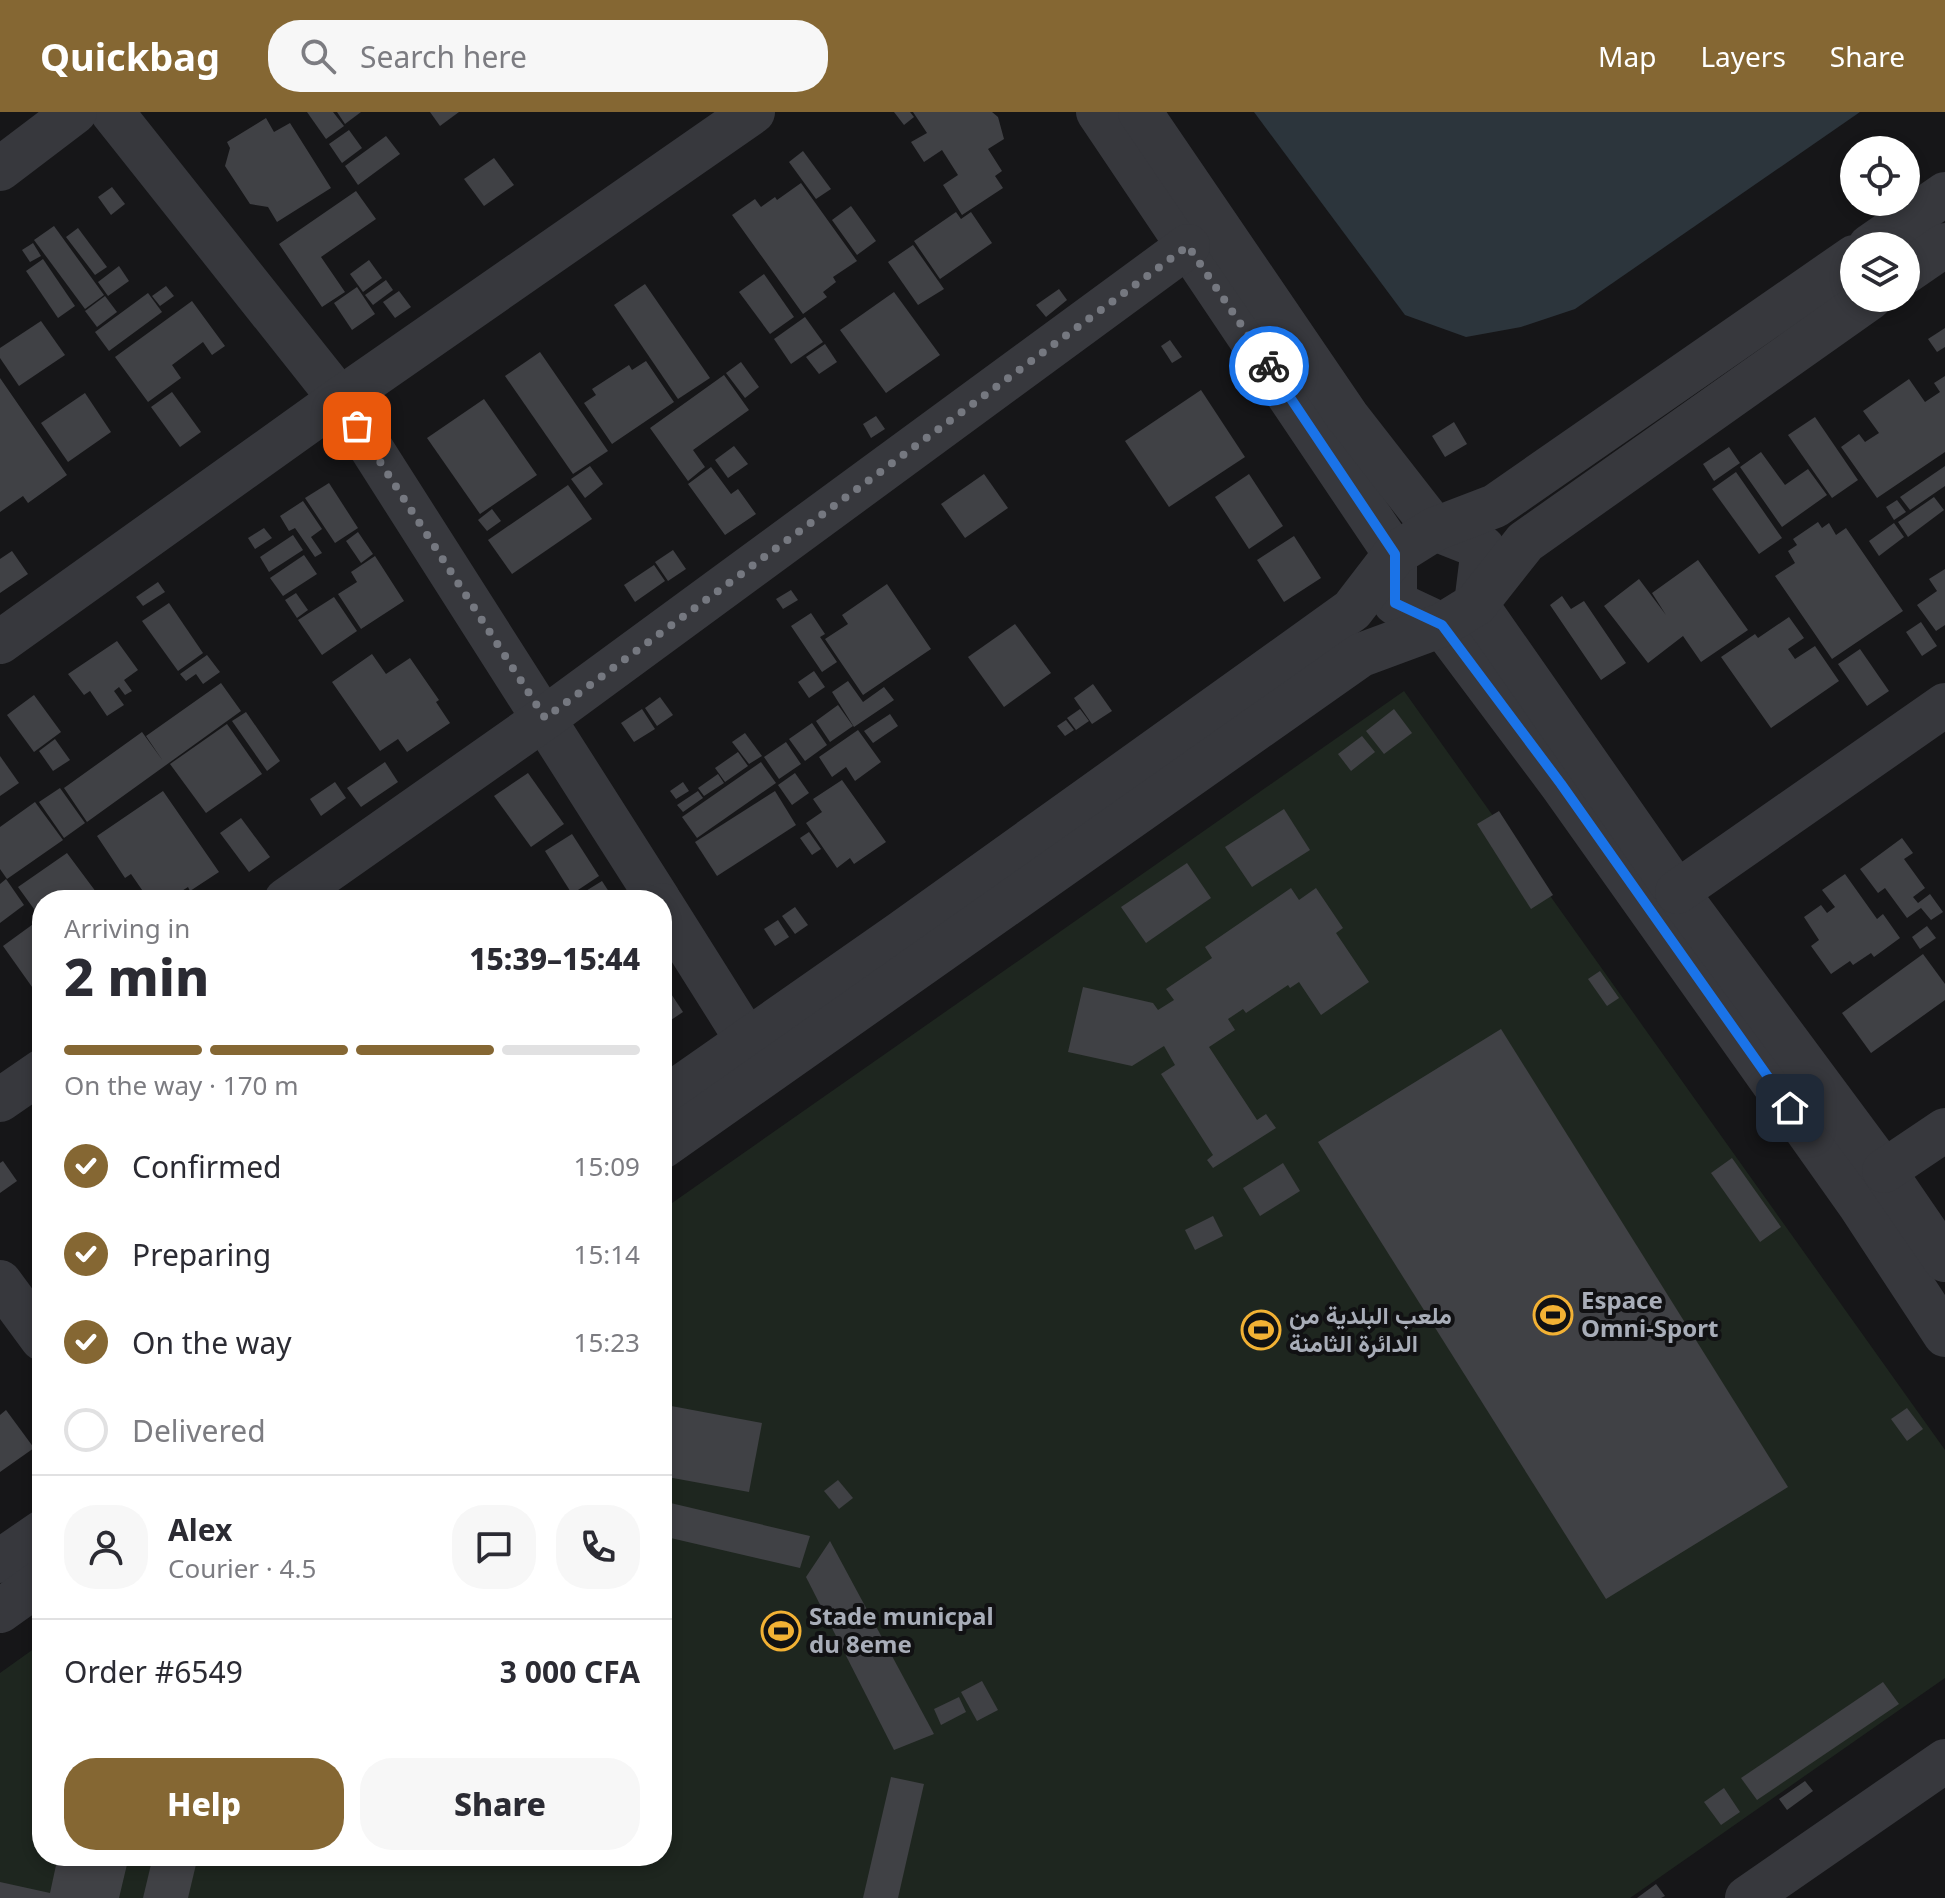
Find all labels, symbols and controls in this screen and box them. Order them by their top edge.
search box [268,20,828,92]
text: Quickbag [40,30,220,82]
icon: search [296,34,340,78]
text: Search here [360,36,527,77]
text: Map [1598,37,1656,75]
text: Layers [1700,37,1786,75]
text: Share [1830,37,1905,75]
map controls [1840,136,1920,312]
button: locate [1840,136,1920,216]
button: layers [1840,232,1920,312]
courier [1229,326,1309,406]
icon: bike [1247,344,1291,388]
pin [323,392,391,460]
icon: bag [335,404,379,448]
text: Arriving in [64,910,190,946]
text: 15:39–15:44 [469,938,640,979]
text: 2 min [64,940,209,1011]
text: On the way · 170 m [64,1067,298,1103]
pin [1756,1074,1824,1142]
icon: home [1768,1086,1812,1130]
icon: check [64,1144,108,1188]
text: Confirmed [132,1146,282,1187]
text: 15:09 [574,1148,640,1184]
icon: check [64,1232,108,1276]
text: Preparing [132,1234,271,1275]
text: 15:14 [574,1236,640,1272]
place label: Espace Omni-Sport [1581,1283,1718,1344]
sports icon: Espace Omni-Sport [1532,1294,1574,1336]
place label: ملعب البلدية من الدائرة الثامنة [1289,1298,1452,1359]
sports icon: ملعب البلدية من الدائرة الثامنة [1240,1309,1282,1351]
icon: check [64,1320,108,1364]
text: On the way [132,1322,292,1363]
text: 15:23 [574,1324,640,1360]
text: Delivered [132,1410,266,1451]
button: person [64,1505,148,1589]
button: chat [452,1505,536,1589]
button: phone [556,1505,640,1589]
text: Alex [168,1509,232,1550]
text: Courier · 4.5 [168,1550,316,1586]
place label: Stade municpal du 8eme [809,1599,994,1660]
sports icon: Stade municpal du 8eme [760,1610,802,1652]
text: Order #6549 [64,1651,243,1692]
text: 3 000 CFA [500,1651,640,1692]
button: Help [64,1758,344,1850]
button: Share [360,1758,640,1850]

